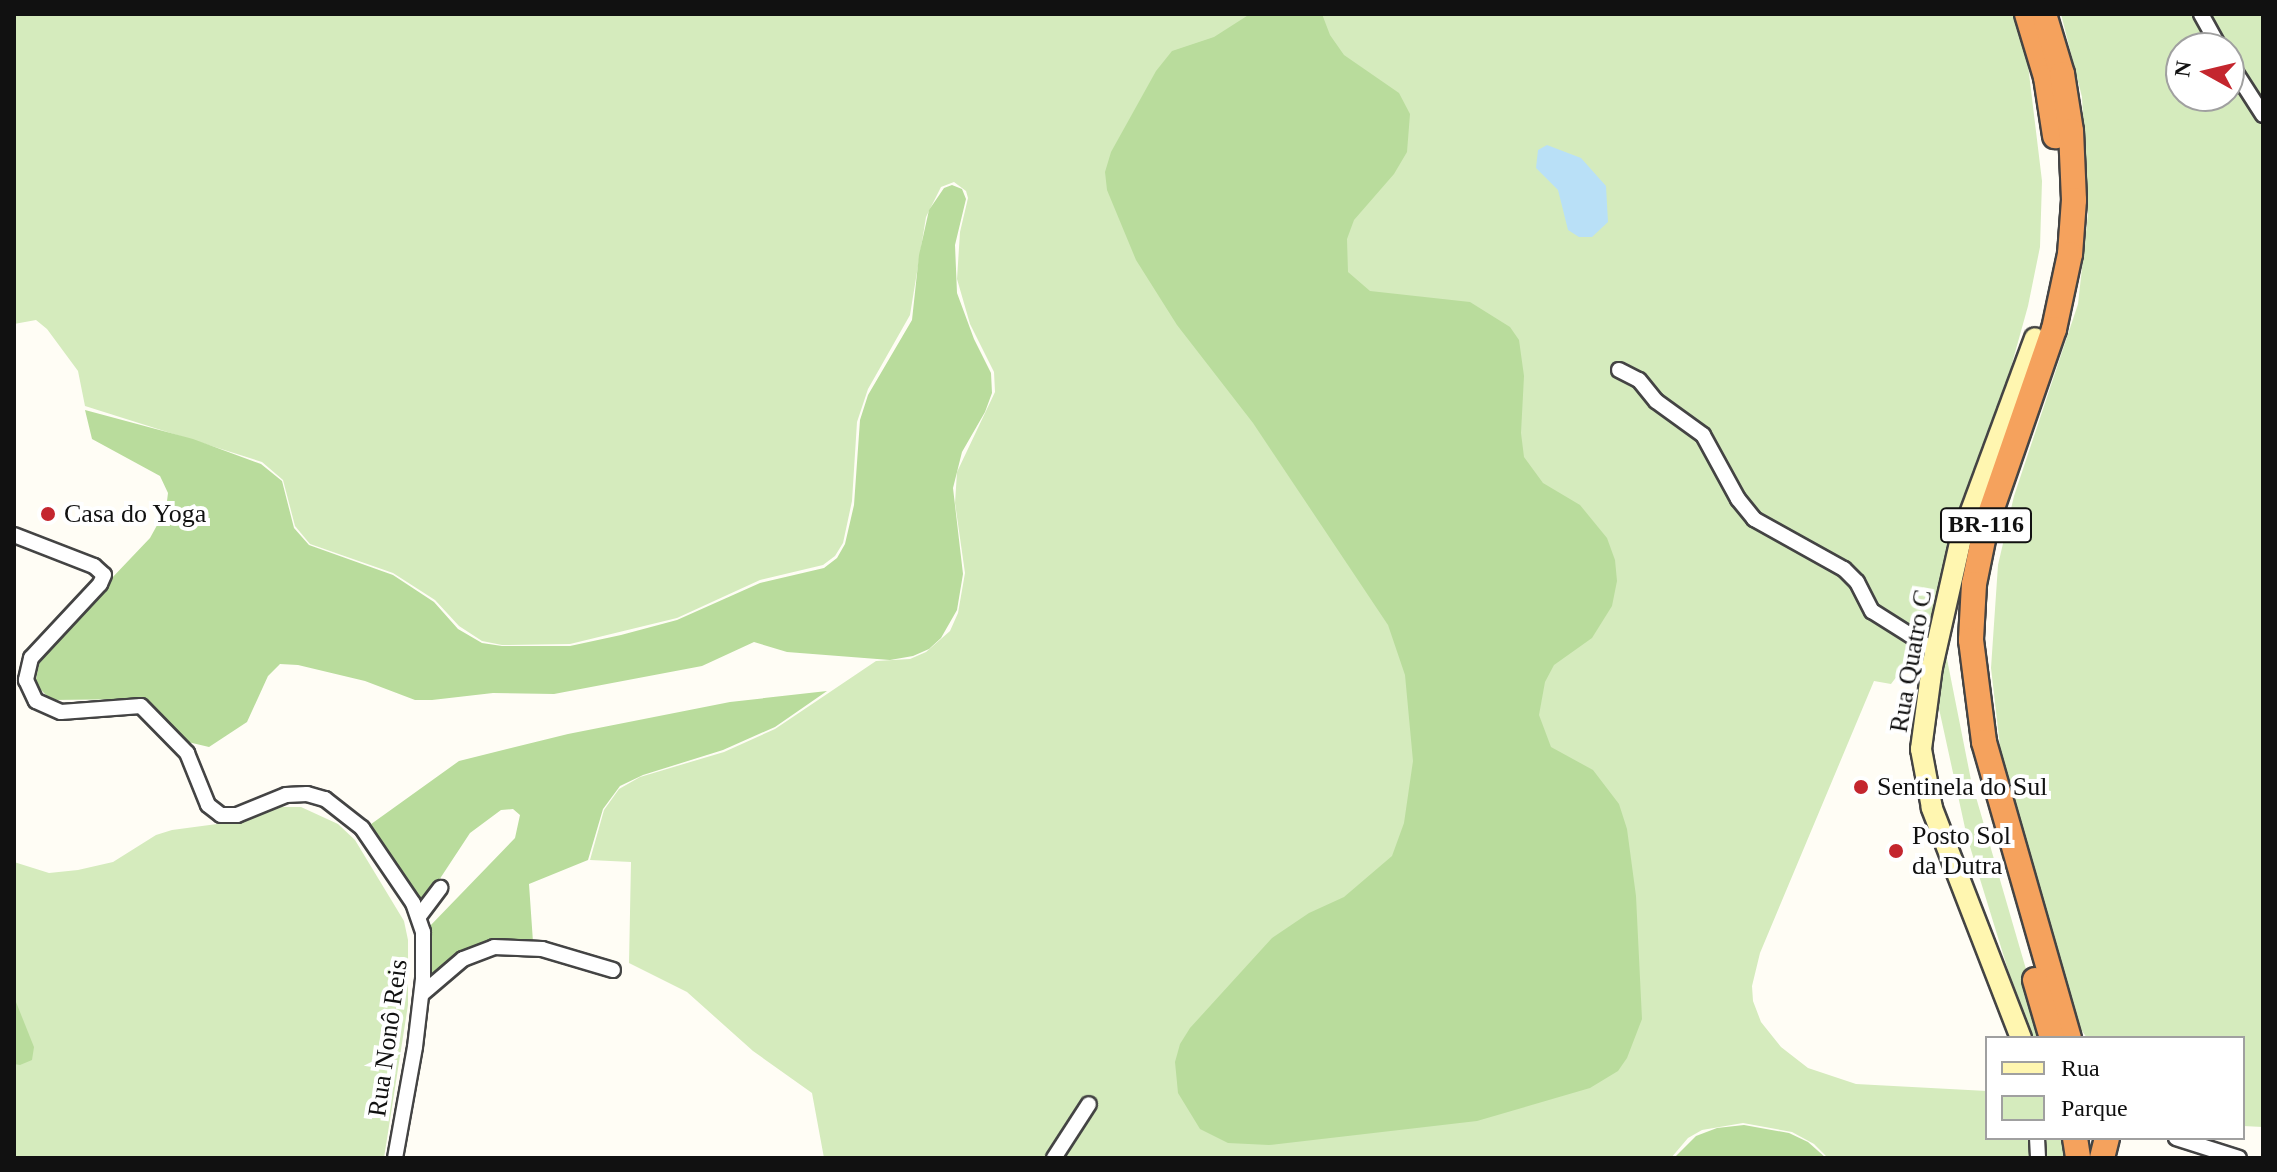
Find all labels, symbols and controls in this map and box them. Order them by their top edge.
north arrow [2165,32,2245,112]
text: N [2169,59,2196,78]
place label: Casa do Yoga [64,498,207,530]
marker: Casa do Yoga [39,505,57,523]
road number: BR-116 [1938,505,2034,545]
street label: Rua Quatro C [1883,587,1939,735]
place label: Sentinela do Sul [1877,771,2047,803]
marker: Sentinela do Sul [1852,778,1870,796]
place label: Posto Sol da Dutra [1912,820,2011,882]
marker: Posto Sol da Dutra [1887,842,1905,860]
street label: Rua Nonô Reis [361,957,415,1119]
legend [1985,1036,2245,1140]
text: Rua [2061,1055,2100,1081]
text: Parque [2061,1095,2128,1121]

